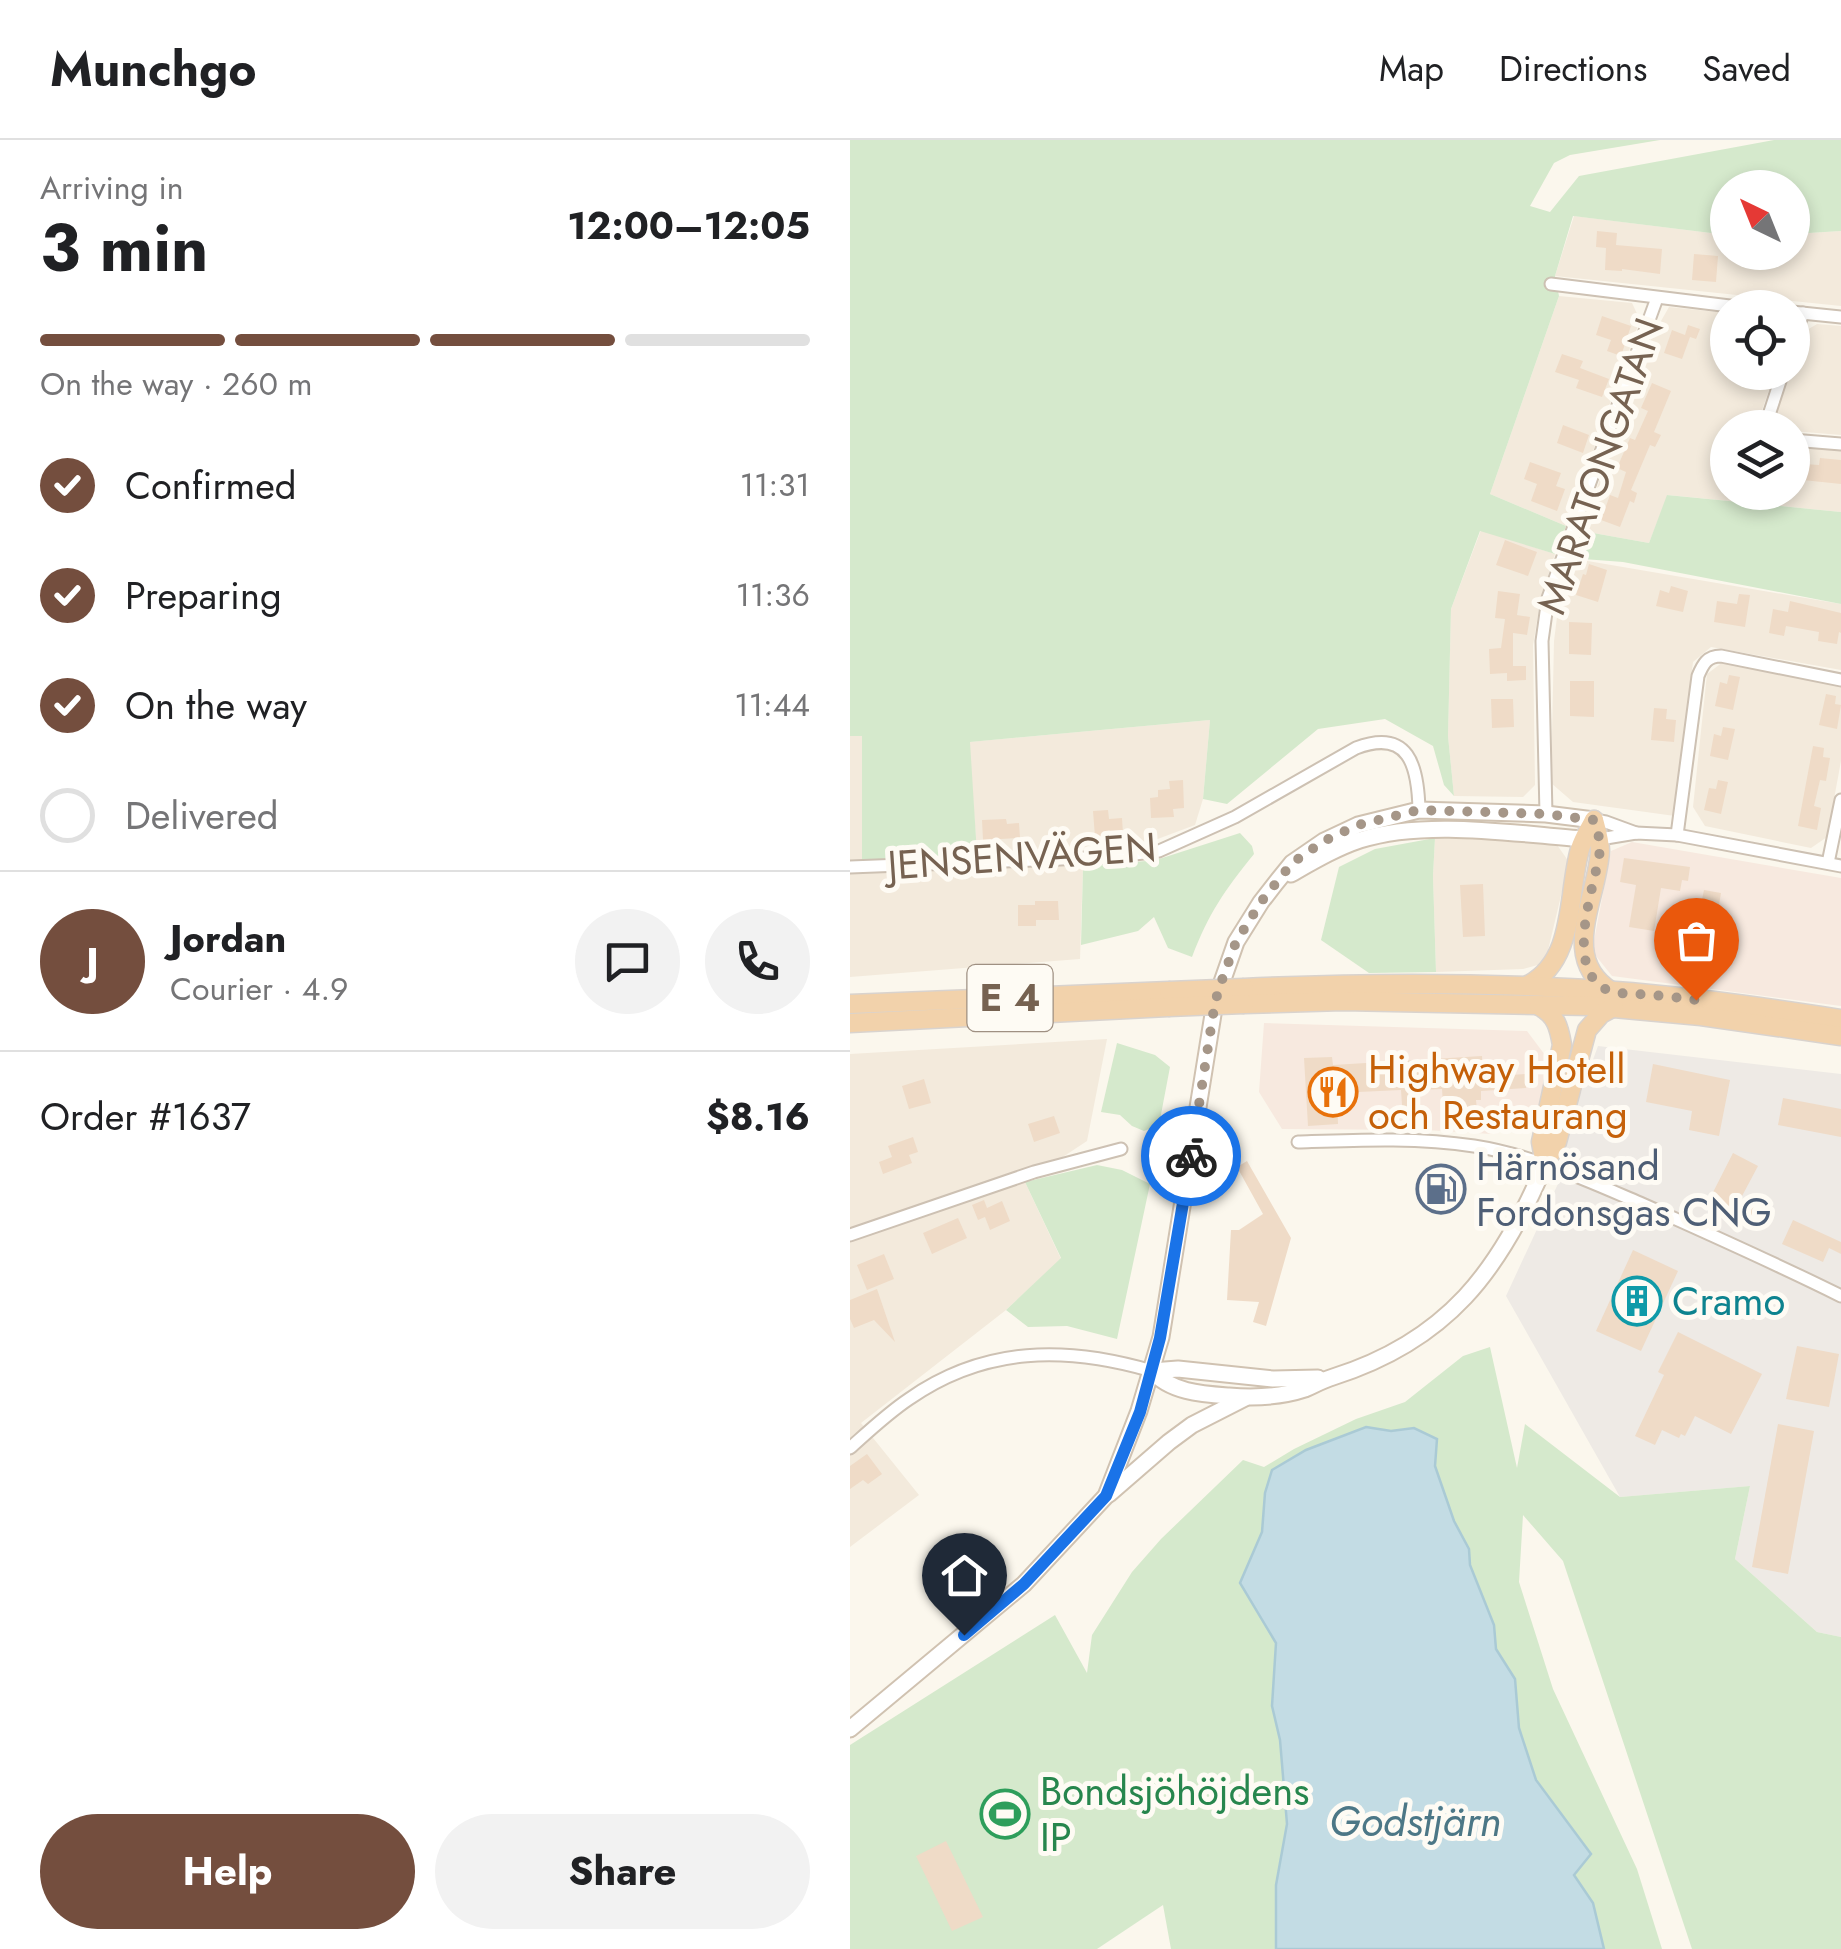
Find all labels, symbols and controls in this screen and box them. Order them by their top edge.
text: Munchgo [50,35,257,104]
text: Map [1379,44,1444,94]
text: Directions [1499,44,1647,94]
text: Saved [1702,44,1791,94]
text: Arriving in [40,165,184,211]
north arrow [1710,170,1810,270]
map controls [1710,170,1810,510]
text: 12:00–12:05 [567,198,810,253]
text: 3 min [40,201,208,295]
button: locate [1710,290,1810,390]
street label: MARATONGATAN [1522,310,1678,622]
text: On the way · 260 m [40,361,313,407]
button: layers [1710,410,1810,510]
icon: check [40,458,95,513]
text: Confirmed [125,458,296,513]
text: 11:31 [740,462,810,508]
icon: check [40,568,95,623]
text: Preparing [125,568,282,623]
text: 11:36 [736,572,810,618]
icon: check [40,678,95,733]
text: On the way [125,678,307,733]
text: 11:44 [734,682,810,728]
text: Delivered [125,788,278,843]
street label: JENSENVÄGEN [881,818,1158,895]
pin [1654,898,1739,1001]
button: chat [575,909,680,1014]
button: phone [705,909,810,1014]
text: Jordan [170,911,286,966]
icon: bag [1669,913,1724,968]
text: J [86,934,99,989]
road number: E 4 [968,965,1052,1031]
text: Courier · 4.9 [170,966,348,1012]
place label: Highway Hotell och Restaurang [1368,1040,1628,1144]
restaurant icon: Highway Hotell och Restaurang [1307,1066,1359,1118]
text: Order #1637 [40,1089,251,1144]
text: $8.16 [706,1089,810,1144]
courier [1141,1106,1241,1206]
icon: bike [1164,1129,1219,1184]
place label: Härnösand Fordonsgas CNG [1476,1137,1772,1241]
fuel station icon: Härnösand Fordonsgas CNG [1415,1163,1467,1215]
place label: Cramo [1672,1272,1785,1330]
building icon: Cramo [1611,1275,1663,1327]
pin [922,1533,1007,1636]
icon: home [937,1548,992,1603]
place label: Bondsjöhöjdens IP [1040,1762,1309,1866]
sports icon: Bondsjöhöjdens IP [979,1788,1031,1840]
water label: Godstjärn [1329,1791,1501,1852]
button: Help [40,1814,415,1929]
button: Share [435,1814,810,1929]

